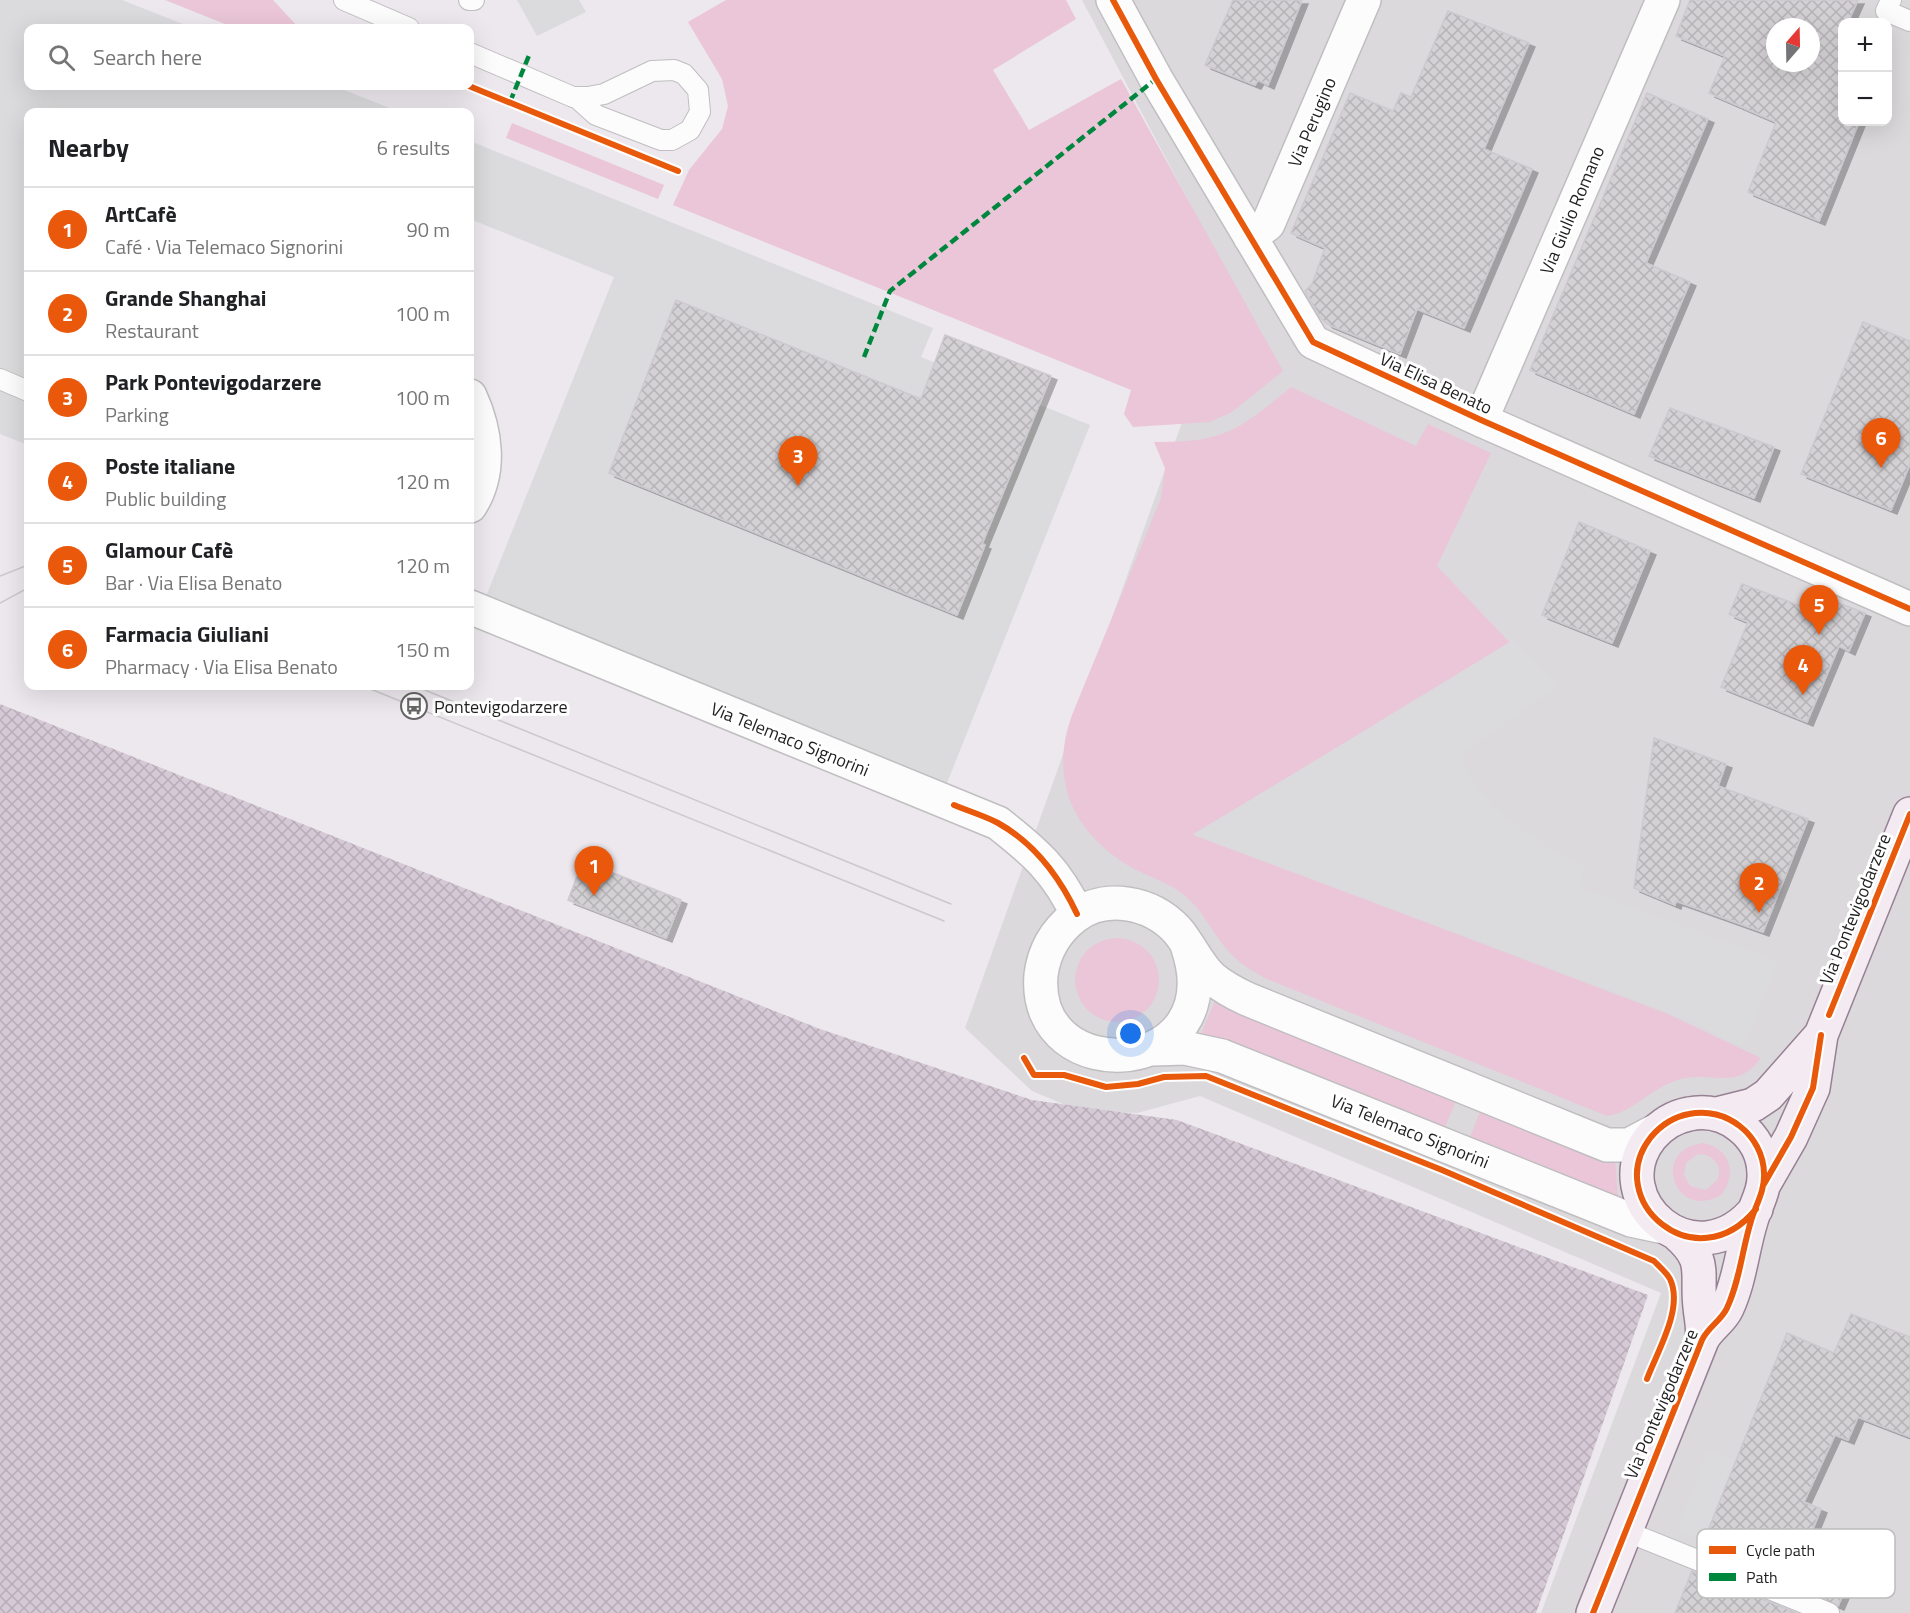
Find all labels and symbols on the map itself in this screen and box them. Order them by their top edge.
north arrow [1766,18,1820,72]
street label: Via Perugino [1281,73,1343,171]
street label: Via Giulio Romano [1533,142,1611,278]
street label: Via Elisa Benato [1375,345,1497,421]
pin: 6 [1862,418,1900,468]
pin: 3 [778,436,818,486]
pin: 5 [1800,586,1838,635]
pin: 4 [1784,646,1822,695]
bus stop icon: Pontevigodarzere [399,691,429,721]
place label: Pontevigodarzere [434,693,567,720]
street label: Via Telemaco Signorini [707,695,873,783]
street label: Via Pontevigodarzere [1812,829,1898,989]
pin: 1 [574,846,614,896]
pin: 2 [1740,864,1778,913]
your location [1116,1019,1145,1048]
street label: Via Telemaco Signorini [1327,1087,1493,1175]
street label: Via Pontevigodarzere [1617,1325,1705,1483]
legend [1697,1529,1895,1598]
text: Cycle path [1746,1538,1815,1562]
text: Path [1746,1565,1778,1589]

